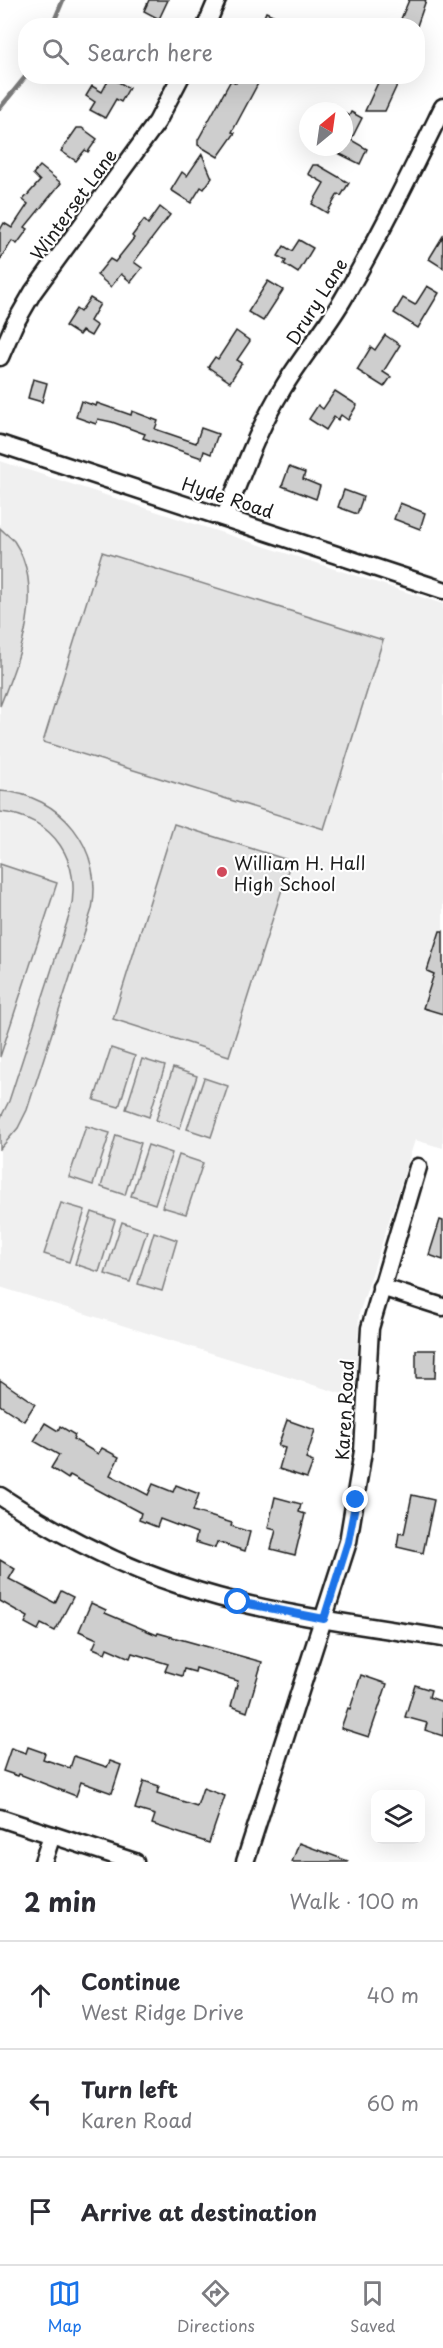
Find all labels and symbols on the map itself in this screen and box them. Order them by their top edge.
north arrow [299,102,353,156]
street label: Winterset Lane [23,142,123,266]
street label: Drury Lane [279,252,353,350]
street label: Hyde Road [179,470,277,524]
place label: William H. Hall High School [234,849,365,897]
marker: William H. Hall High School [215,865,229,879]
street label: Karen Road [328,1359,360,1461]
route end [342,1486,368,1512]
route start [224,1588,250,1614]

